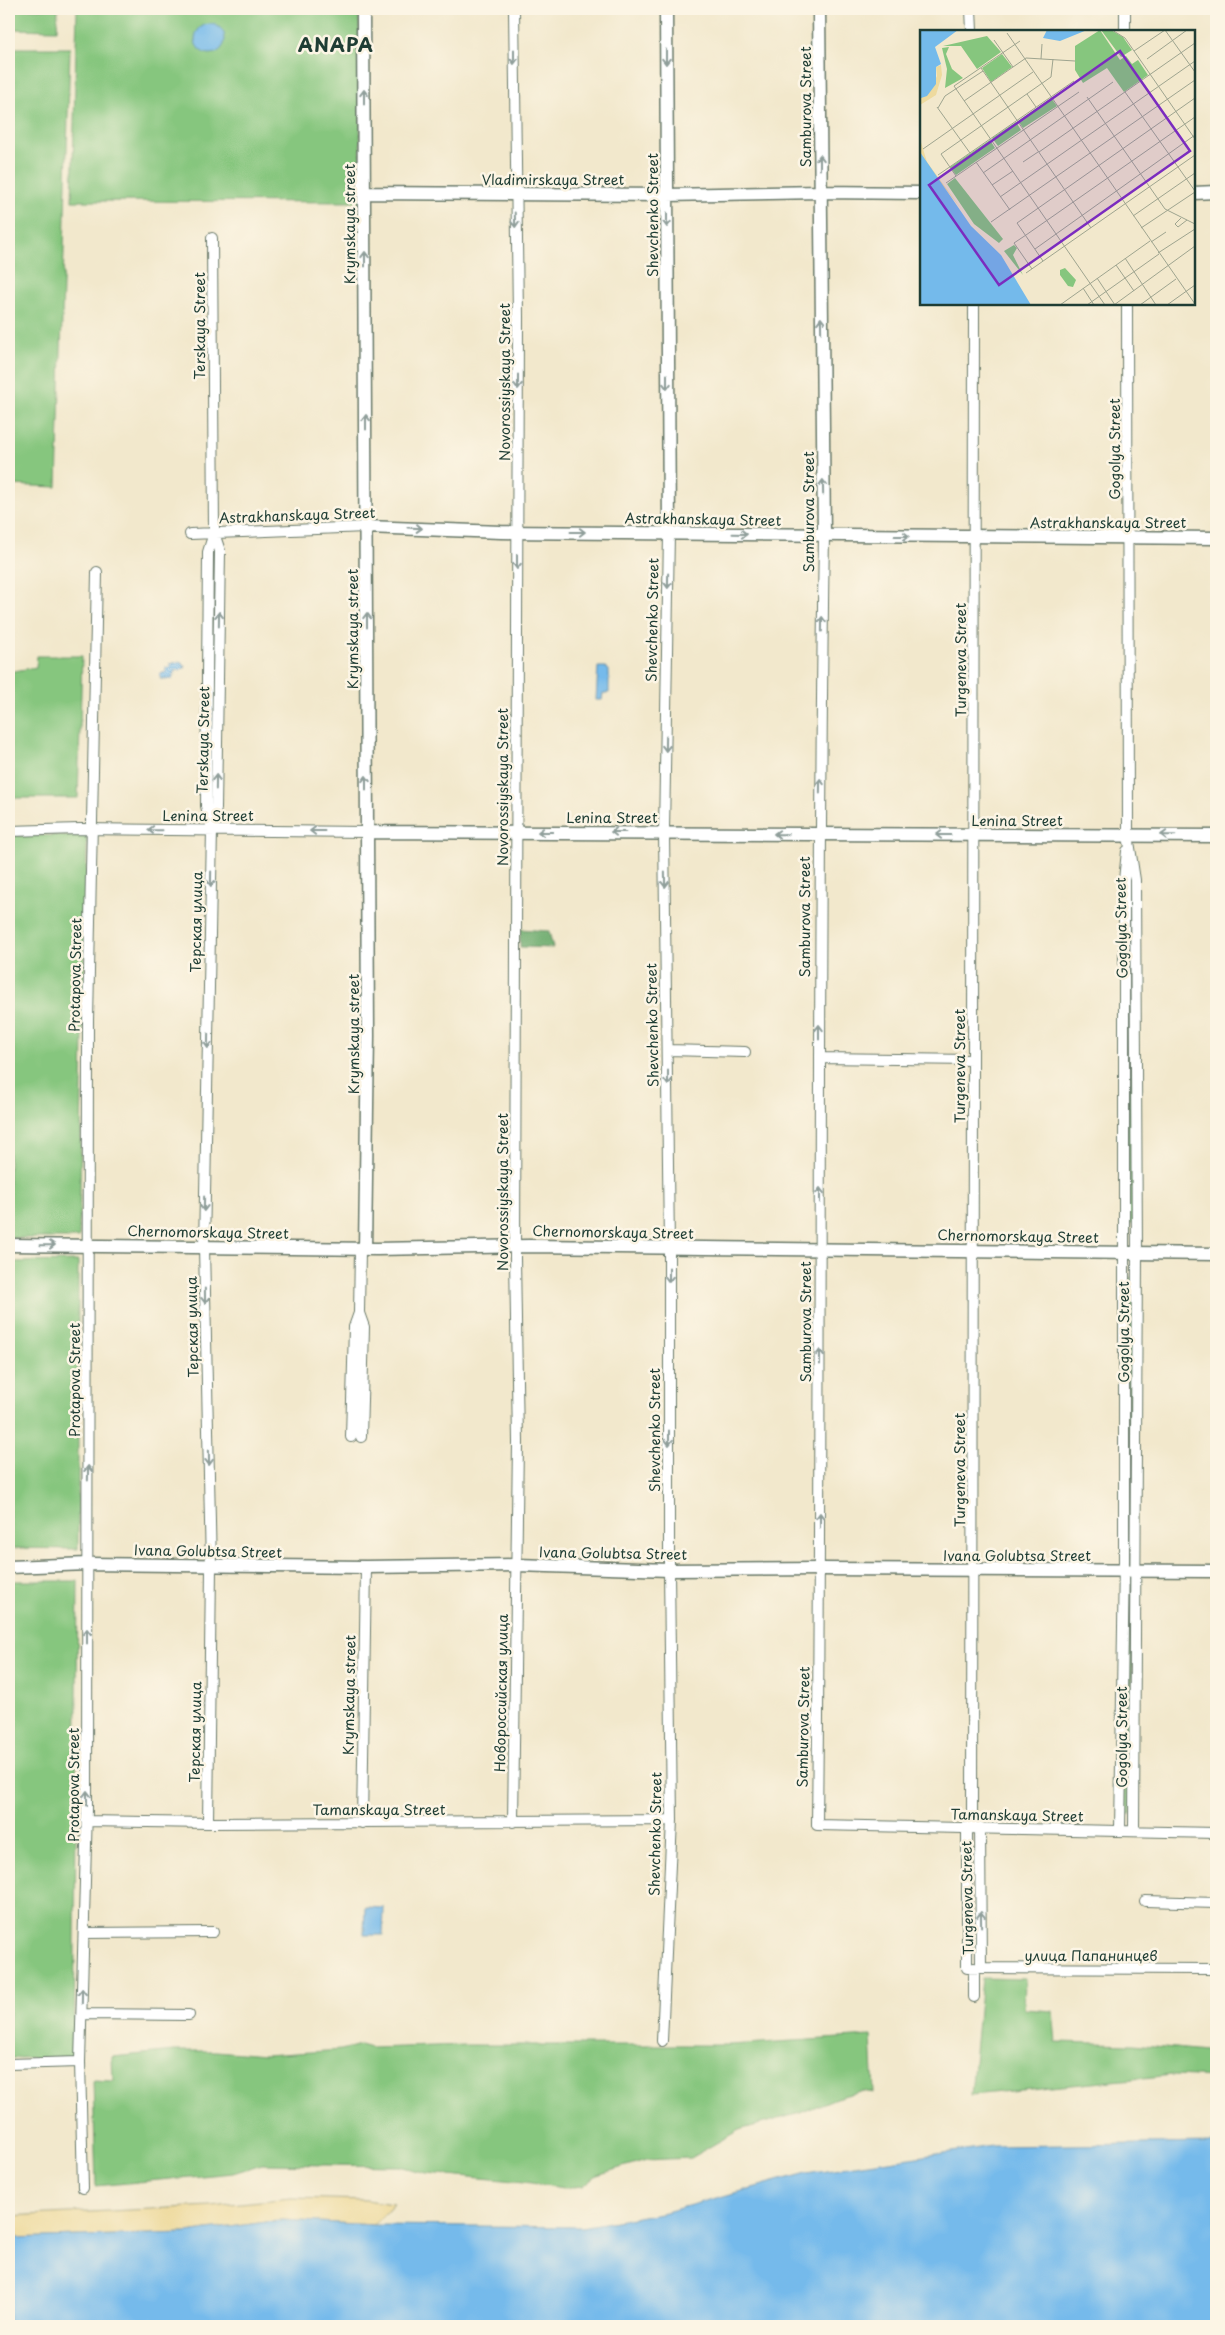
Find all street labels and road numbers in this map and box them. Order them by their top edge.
street label: Samburova Street [795,46,816,168]
street label: Shevchenko Street [642,153,663,277]
street label: Krymskaya street [339,164,360,284]
street label: Vladimirskaya Street [482,169,625,190]
street label: Terskaya Street [189,272,210,380]
street label: Novorossiyskaya Street [494,303,515,461]
street label: Gogolya Street [1104,398,1125,500]
street label: Samburova Street [798,451,819,573]
street label: Astrakhanskaya Street [218,502,376,528]
street label: Astrakhanskaya Street [625,507,782,531]
street label: Astrakhanskaya Street [1030,512,1187,533]
street label: Shevchenko Street [640,558,664,682]
street label: Krymskaya street [342,569,363,689]
street label: Turgeneva Street [950,603,971,717]
street label: Terskaya Street [192,686,214,794]
street label: Novorossiyskaya Street [492,708,513,866]
street label: Lenina Street [162,805,254,826]
street label: Lenina Street [566,807,658,828]
street label: Lenina Street [971,810,1063,831]
street label: Samburova Street [794,856,815,978]
street label: Терская улица [185,871,207,973]
street label: Gogolya Street [1110,877,1132,979]
street label: Protapova Street [64,917,87,1032]
street label: Shevchenko Street [640,963,664,1087]
street label: Krymskaya street [343,974,364,1094]
street label: Turgeneva Street [949,1009,970,1123]
street label: Novorossiyskaya Street [492,1113,513,1271]
street label: Chernomorskaya Street [127,1220,289,1244]
street label: Chernomorskaya Street [532,1220,694,1244]
street label: Chernomorskaya Street [937,1224,1099,1248]
street label: Samburova Street [795,1261,816,1383]
street label: Терская улица [181,1276,203,1378]
street label: Gogolya Street [1113,1281,1134,1383]
street label: Protapova Street [64,1323,85,1437]
street label: Shevchenko Street [644,1368,665,1492]
street label: Turgeneva Street [949,1413,970,1527]
street label: Ivana Golubtsa Street [134,1539,283,1563]
street label: Ivana Golubtsa Street [539,1541,688,1565]
street label: Ivana Golubtsa Street [943,1545,1091,1566]
street label: Новороссийская улица [489,1613,513,1772]
street label: Krymskaya street [337,1634,361,1755]
street label: Samburova Street [791,1666,815,1788]
street label: Терская улица [184,1681,206,1783]
street label: Gogolya Street [1111,1686,1132,1788]
street label: Protapova Street [63,1728,84,1842]
street label: Shevchenko Street [643,1772,667,1896]
street label: Tamanskaya Street [313,1799,446,1820]
street label: Tamanskaya Street [950,1803,1084,1827]
street label: Turgeneva Street [955,1840,978,1955]
street label: улица Папанинцев [1025,1945,1158,1966]

